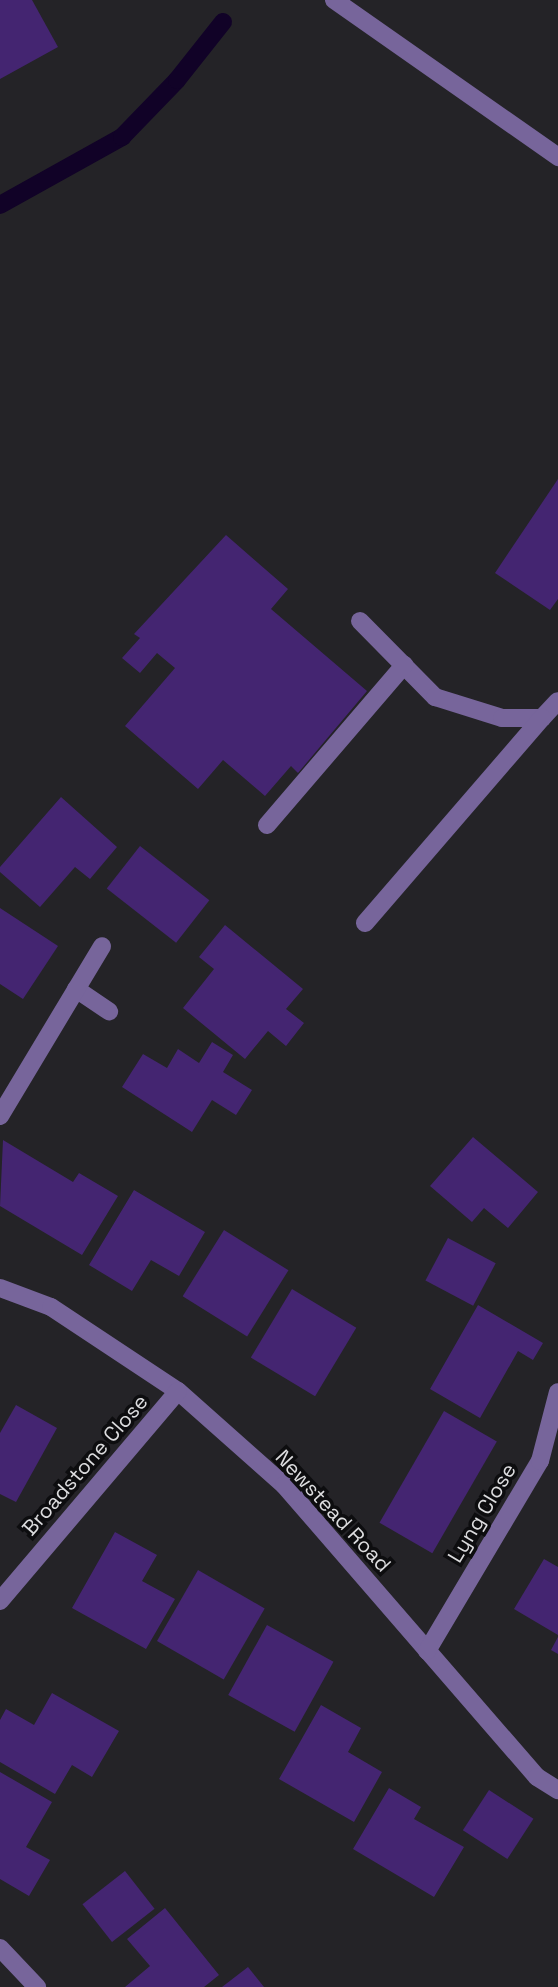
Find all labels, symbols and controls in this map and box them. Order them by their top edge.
street label: Broadstone Close [17,1389,153,1541]
street label: Newstead Road [270,1445,396,1577]
street label: Lyng Close [443,1459,521,1567]

